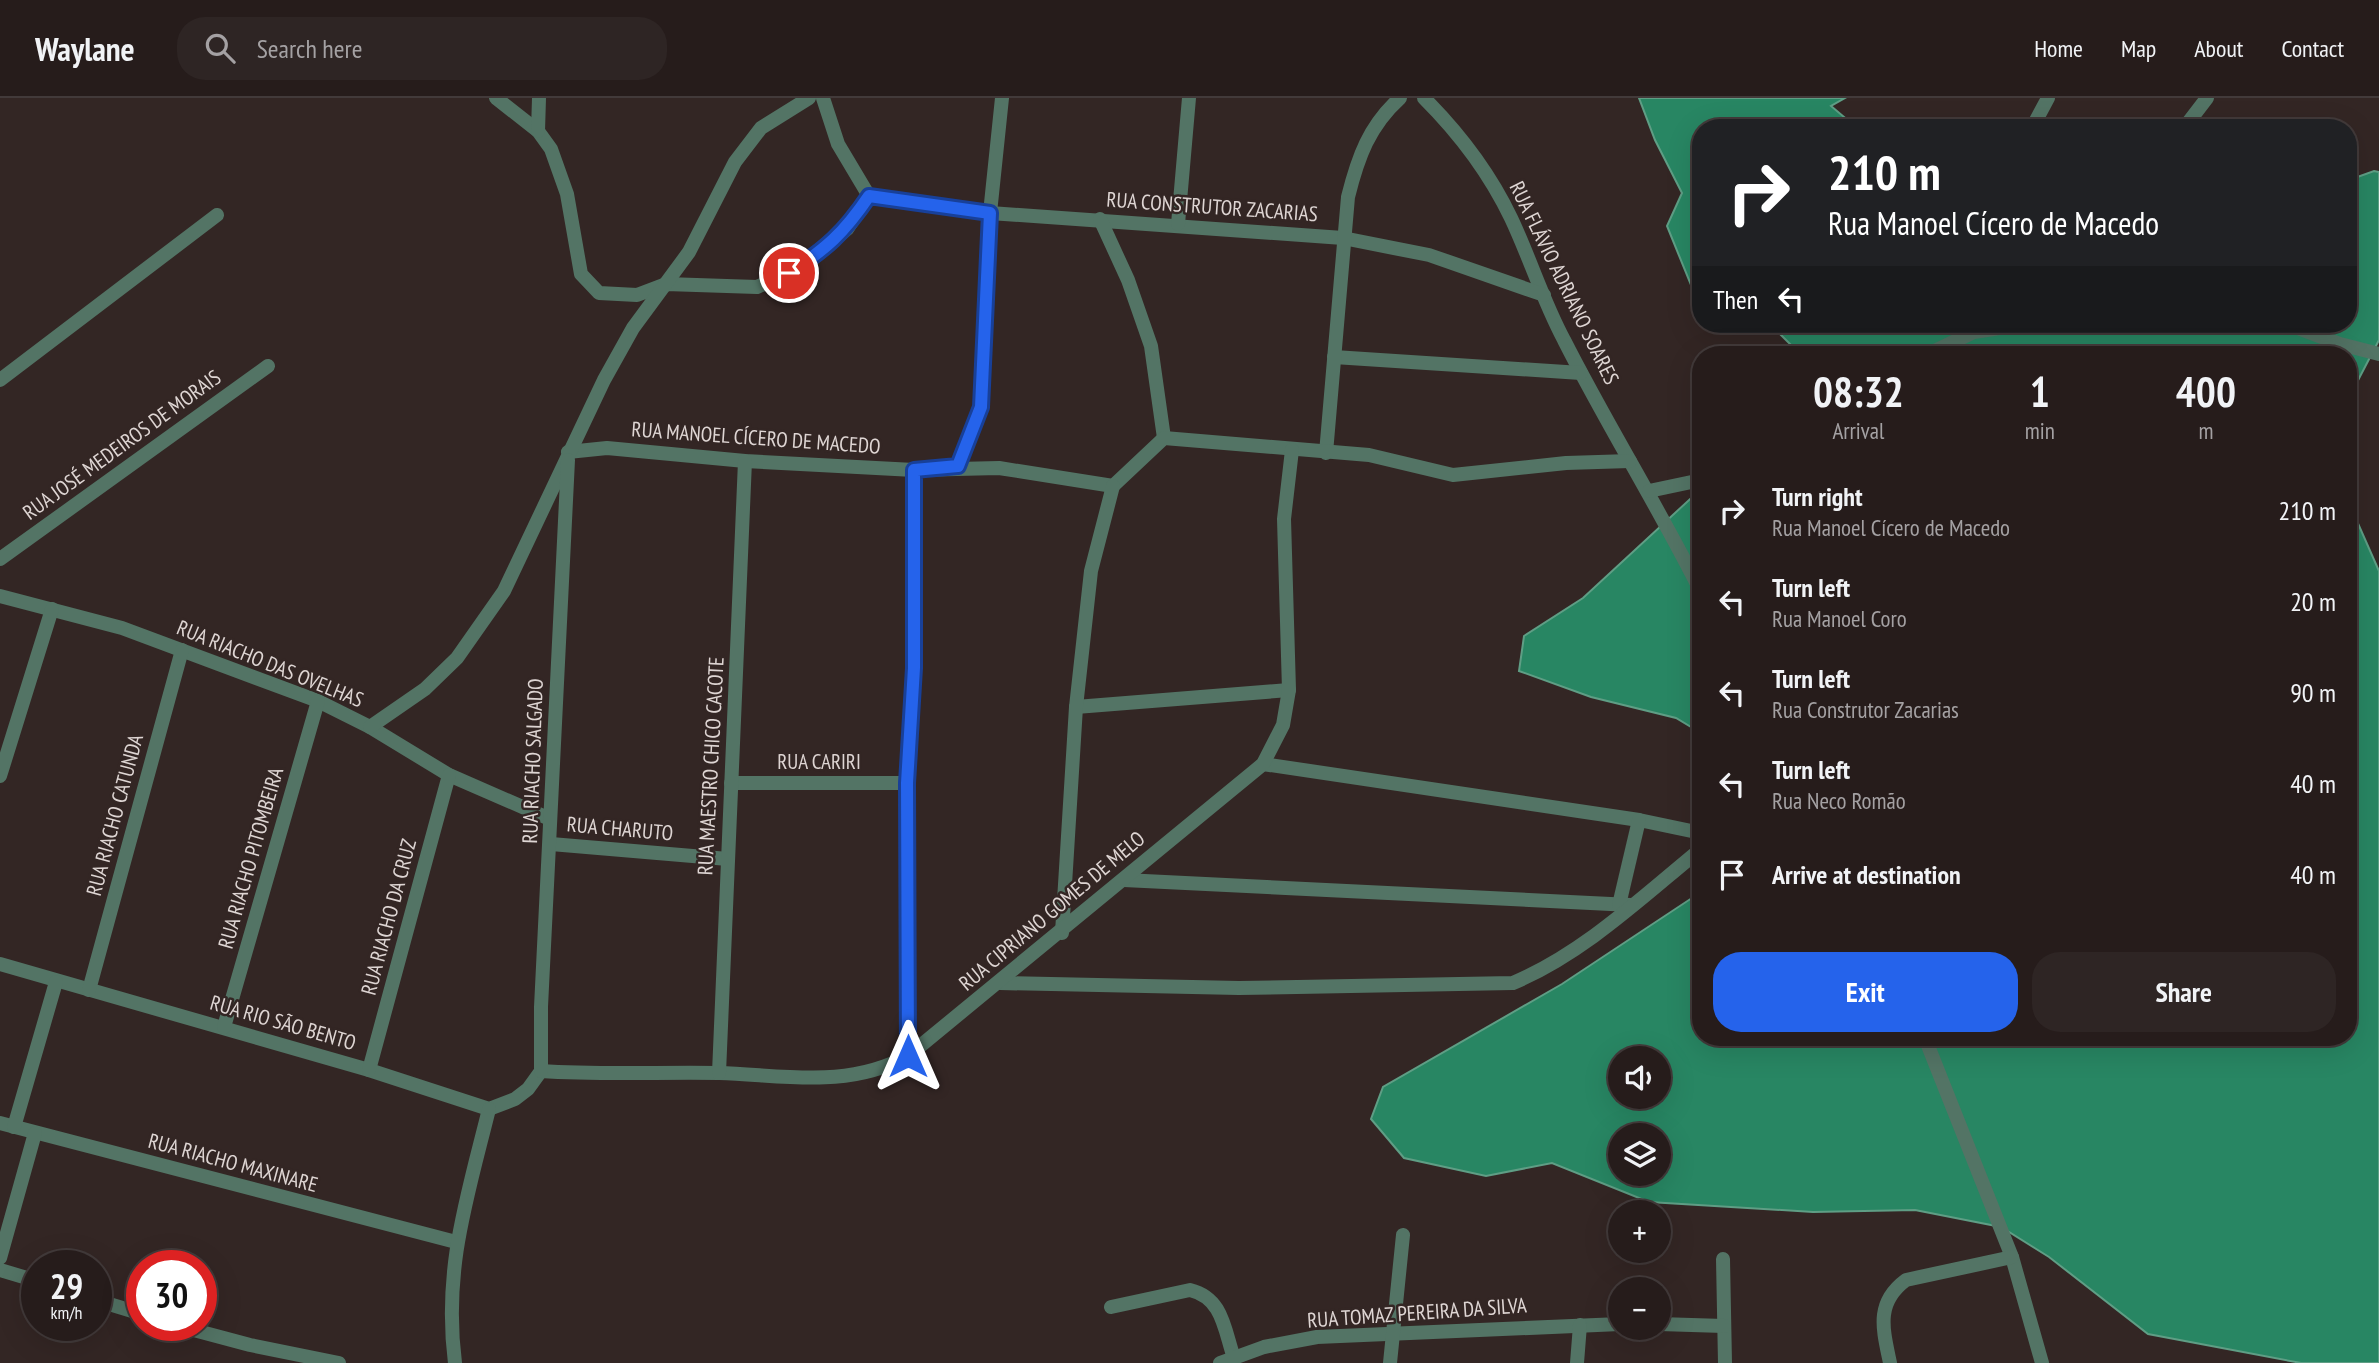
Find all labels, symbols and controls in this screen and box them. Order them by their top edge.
search box [177,17,667,80]
text: Waylane [35,27,135,70]
icon: search [201,29,239,67]
text: Search here [257,32,362,65]
text: Home [2034,33,2083,64]
text: Map [2121,33,2156,64]
text: About [2194,33,2243,64]
text: Contact [2281,33,2344,64]
text: 210 m [1828,140,1941,204]
icon: right [1713,147,1804,238]
street label: RUA FLÁVIO ADRIANO SOARES [1504,177,1625,389]
street label: RUA CONSTRUTOR ZACARIAS [1105,186,1319,227]
text: Rua Manoel Cícero de Macedo [1828,202,2159,244]
pin [759,243,819,303]
icon: arrive [770,254,808,292]
icon: left [1772,280,1810,318]
text: Then [1713,283,1758,316]
street label: RUA JOSÉ MEDEIROS DE MORAIS [17,364,226,526]
text: 08:32 [1813,364,1904,419]
text: 1 [2030,364,2050,419]
text: 400 [2176,364,2236,419]
street label: RUA MANOEL CÍCERO DE MACEDO [631,415,881,460]
text: Arrival [1832,416,1884,445]
text: min [2025,416,2055,445]
text: m [2198,416,2213,445]
text: Turn right [1772,480,1863,513]
icon: right [1713,492,1751,530]
text: 210 m [2278,494,2336,527]
text: Rua Manoel Cícero de Macedo [1772,513,2010,542]
text: Turn left [1772,571,1850,604]
icon: left [1713,583,1751,621]
text: 20 m [2290,585,2336,618]
text: Rua Manoel Coro [1772,604,1907,633]
street label: RUA RIACHO DAS OVELHAS [173,614,367,713]
street label: RUA MAESTRO CHICO CACOTE [691,656,730,876]
text: Turn left [1772,662,1850,695]
icon: left [1713,674,1751,712]
text: 90 m [2290,676,2336,709]
street label: RUA RIACHO SALGADO [516,678,549,844]
text: Rua Construtor Zacarias [1772,695,1959,724]
street label: RUA RIACHO CATUNDA [80,731,149,899]
street label: RUA CARIRI [777,748,861,775]
text: Turn left [1772,753,1850,786]
street label: RUA RIACHO PITOMBEIRA [212,764,289,952]
icon: left [1713,765,1751,803]
text: 40 m [2290,767,2336,800]
text: Rua Neco Romão [1772,786,1906,815]
street label: RUA CHARUTO [566,810,674,847]
street label: RUA CIPRIANO GOMES DE MELO [953,825,1150,996]
street label: RUA RIACHO DA CRUZ [355,836,422,998]
icon: arrive [1713,856,1751,894]
text: Arrive at destination [1772,858,1961,891]
text: 40 m [2290,858,2336,891]
button: Exit [1713,952,2018,1032]
button: Share [2032,952,2336,1032]
street label: RUA RIO SÃO BENTO [207,989,359,1056]
position arrow [871,1019,945,1093]
map controls [1608,1046,1671,1340]
button: sound [1608,1046,1671,1109]
button: layers [1608,1123,1671,1186]
street label: RUA RIACHO MAXINARE [145,1127,321,1198]
button: + [1608,1200,1671,1263]
speed limit sign: 30 [126,1250,217,1341]
text: 29 [50,1263,83,1309]
button: − [1608,1277,1671,1340]
street label: RUA TOMAZ PEREIRA DA SILVA [1306,1291,1528,1334]
text: km/h [51,1301,82,1324]

